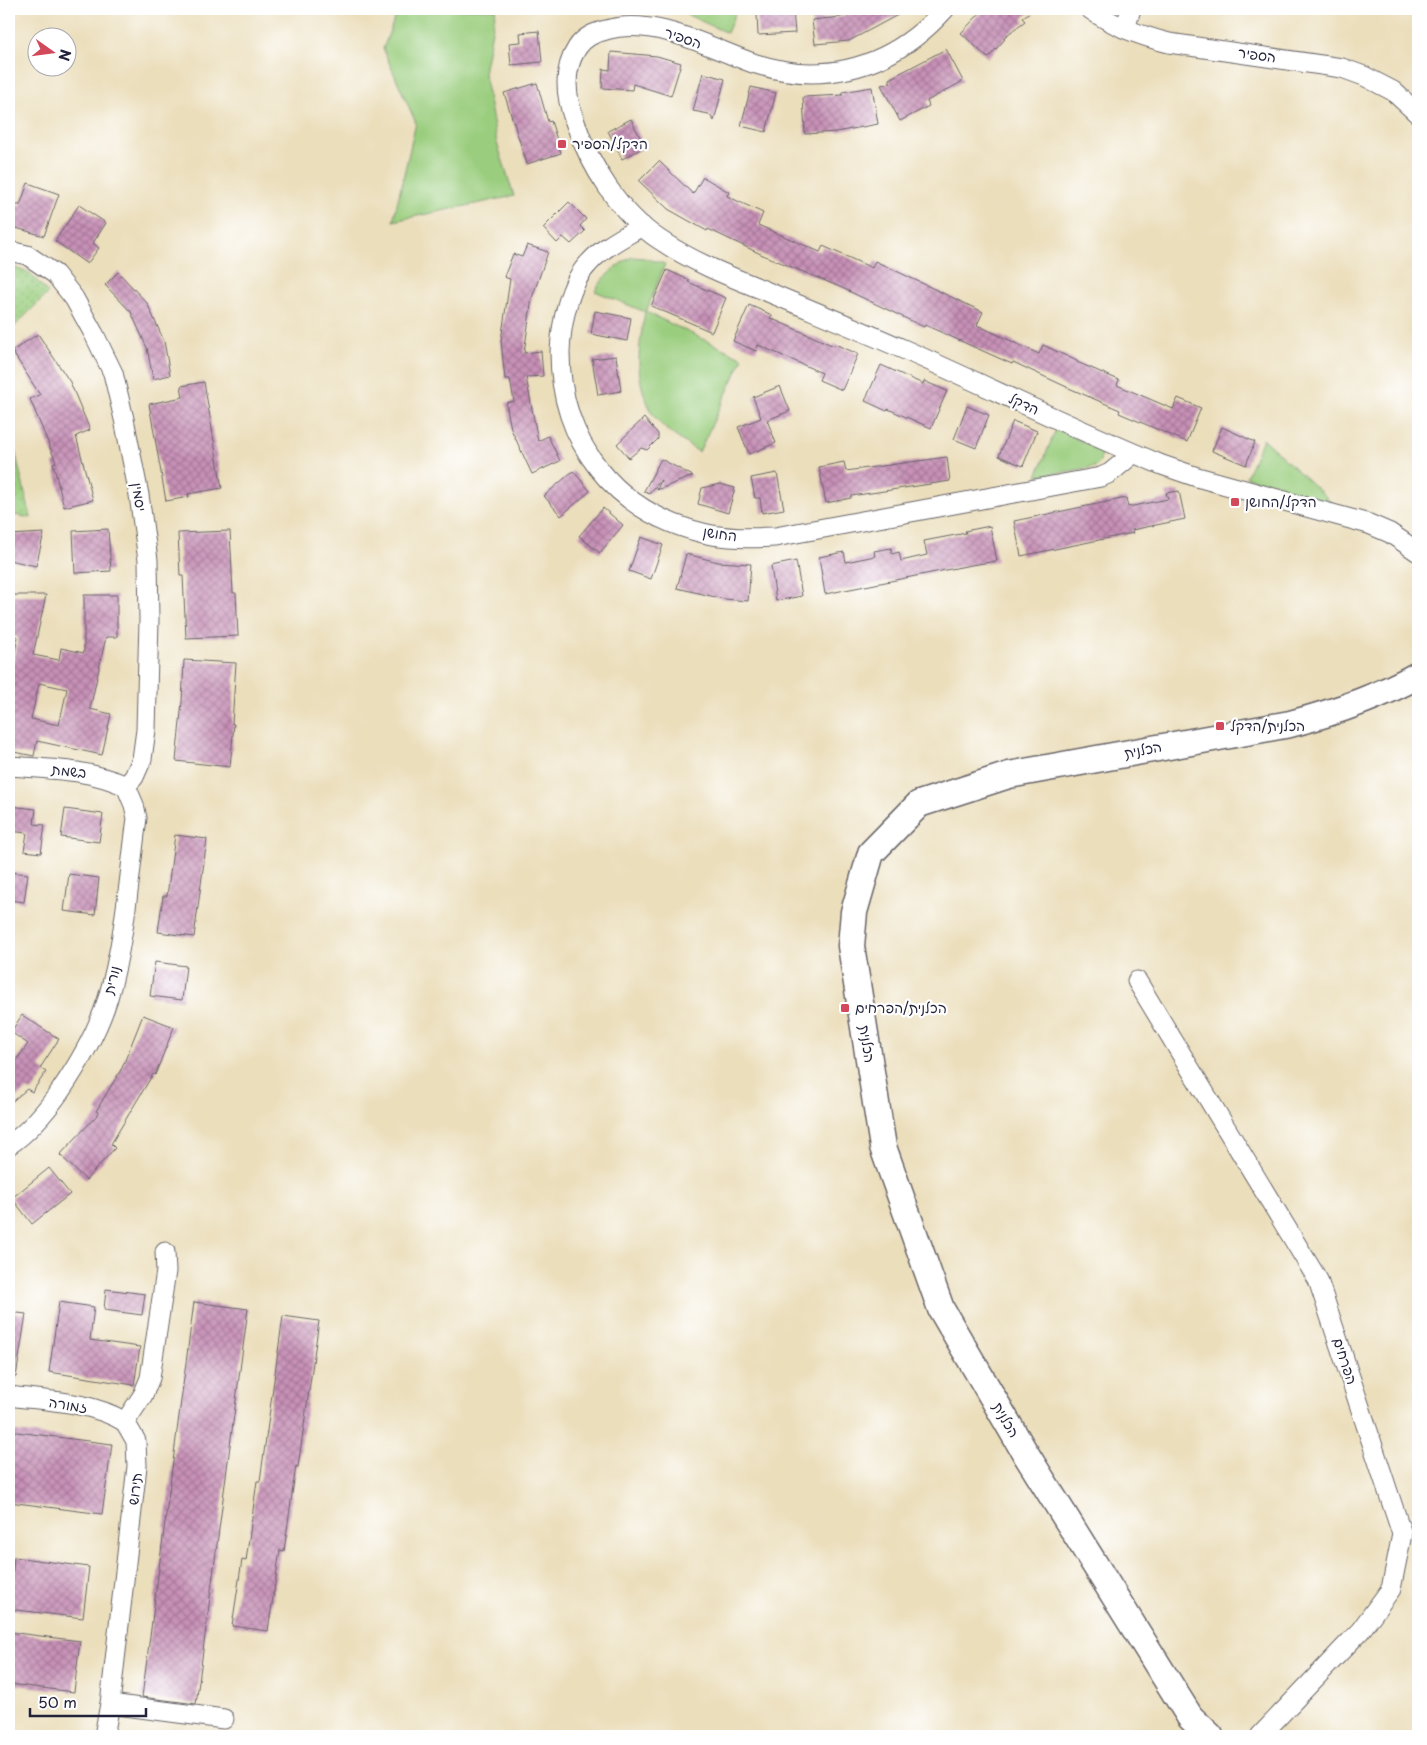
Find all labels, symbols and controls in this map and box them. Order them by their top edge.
street label: הספיר [661,21,705,54]
north arrow [28,28,78,78]
street label: הספיר [1236,41,1278,68]
text: N [54,47,77,63]
place label: הדקל/הספיר [572,133,648,154]
marker: הדקל/הספיר [556,138,568,150]
street label: הדקל [1005,387,1043,420]
street label: יסמין [127,481,152,513]
place label: הדקל/החושן [1245,491,1317,512]
marker: הדקל/החושן [1229,496,1241,508]
street label: החושן [702,521,739,546]
place label: הכלנית/הדקל [1230,715,1305,736]
marker: הכלנית/הדקל [1214,720,1226,732]
street label: הכלנית [1122,736,1164,763]
street label: בשמת [50,758,88,783]
street label: נורית [98,963,125,997]
place label: הכלנית/הפרחים [855,997,947,1018]
marker: הכלנית/הפרחים [839,1002,851,1014]
street label: הכלנית [854,1023,881,1064]
street label: הפרחים [1328,1335,1363,1387]
street label: זמורה [47,1391,89,1418]
street label: הכלנית [988,1398,1025,1441]
street label: תירוש [122,1471,147,1506]
scale bar [30,1685,146,1717]
text: 50 m [38,1690,77,1713]

